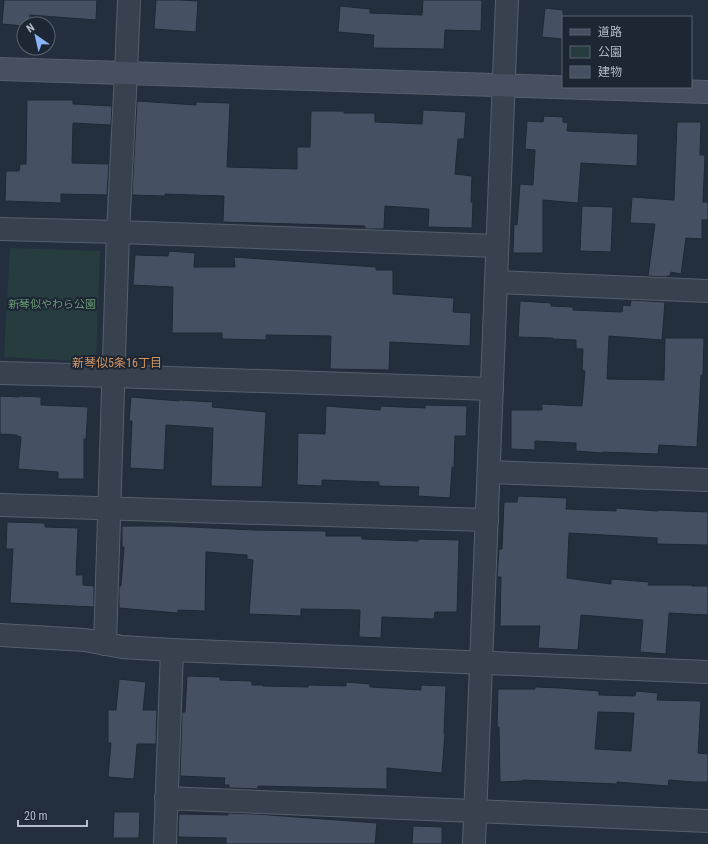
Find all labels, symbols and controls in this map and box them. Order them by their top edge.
north arrow [16,16,56,56]
legend [562,16,692,88]
text: N [24,21,37,35]
text: 道路 [598,25,622,39]
text: 公園 [598,45,622,59]
text: 建物 [598,65,622,79]
park label: 新琴似やわら公園 [8,298,96,311]
district label: 新琴似5条16丁目 [72,356,162,370]
scale bar [18,802,87,828]
text: 20 m [24,809,48,823]

